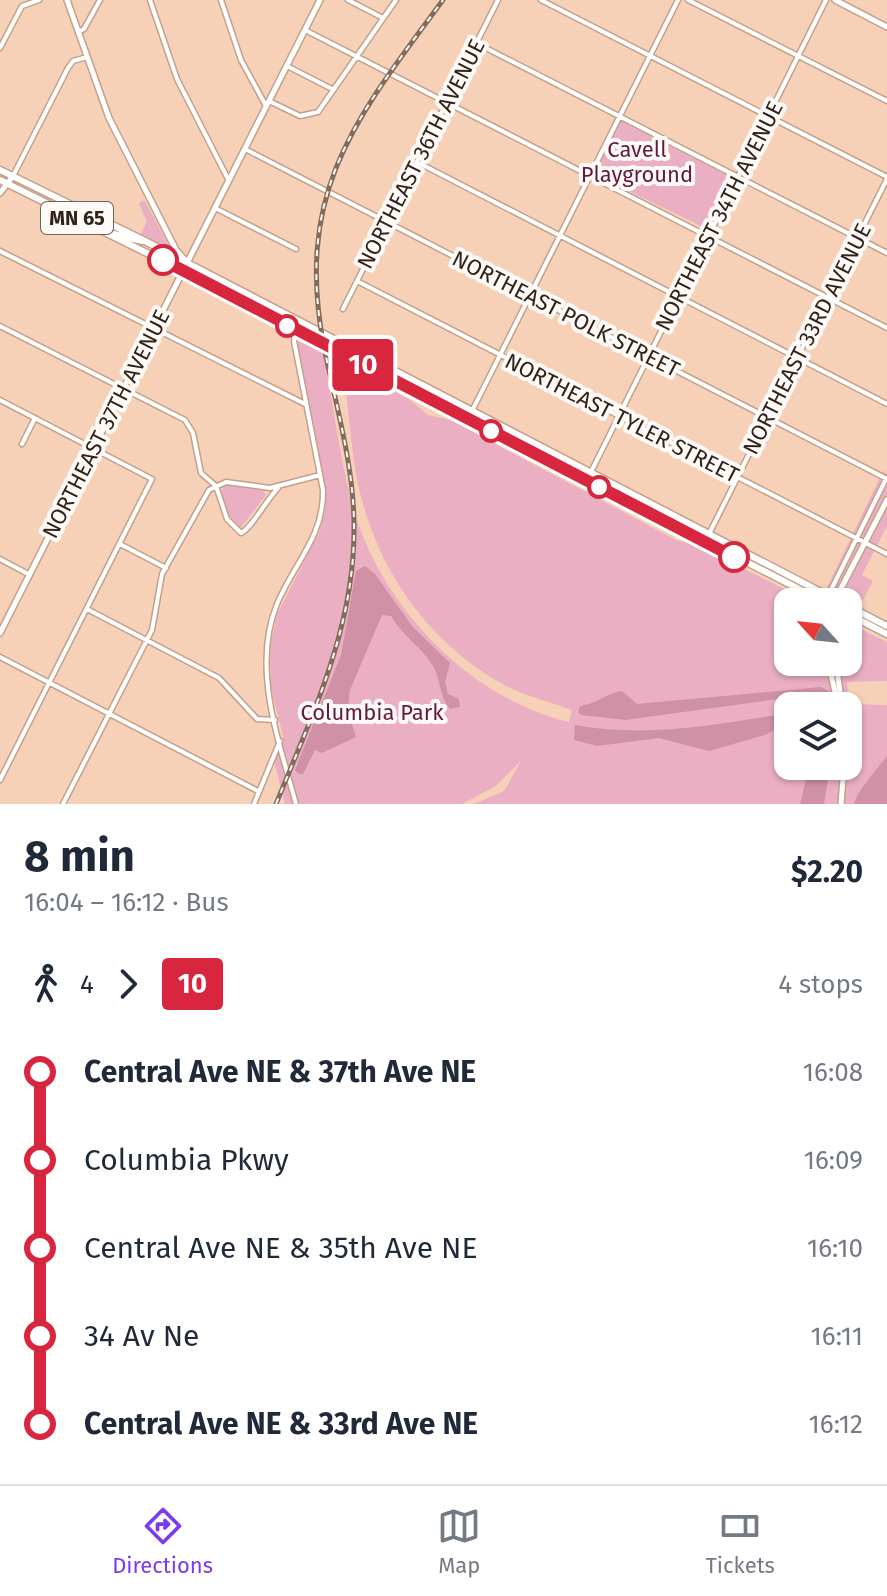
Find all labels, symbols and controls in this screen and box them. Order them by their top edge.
street label: NORTHEAST 36TH AVENUE [351,35,491,273]
street label: NORTHEAST 34TH AVENUE [649,97,789,335]
park label: Cavell Playground [581,136,693,188]
road number: MN 65 [41,202,113,234]
street label: NORTHEAST 33RD AVENUE [737,219,877,459]
unlabelled marker [148,245,178,275]
street label: NORTHEAST POLK STREET [448,245,685,383]
street label: NORTHEAST 37TH AVENUE [37,305,175,543]
unlabelled marker [276,315,298,337]
line badge: 10 [327,339,399,391]
street label: NORTHEAST TYLER STREET [500,347,744,489]
text: 10 [348,348,378,381]
unlabelled marker [480,420,502,442]
unlabelled marker [588,476,610,498]
unlabelled marker [719,542,749,572]
north arrow [774,588,862,676]
map controls [774,588,862,780]
button: layers [774,692,862,780]
park label: Columbia Park [300,699,444,726]
text: 8 min [24,830,135,883]
text: $2.20 [791,854,863,890]
text: 16:04 – 16:12 · Bus [24,887,229,918]
icon: walk [24,962,68,1006]
icon: forward [106,962,150,1006]
text: 10 [178,967,207,1000]
text: 4 [80,969,94,1000]
text: 4 stops [778,969,863,1000]
text: Central Ave NE & 37th Ave NE [84,1054,476,1090]
text: 16:08 [803,1057,863,1088]
text: Columbia Pkwy [84,1142,289,1178]
text: 16:09 [804,1145,863,1176]
text: Central Ave NE & 35th Ave NE [84,1230,478,1266]
text: 16:10 [807,1233,863,1264]
text: 34 Av Ne [84,1318,199,1354]
text: 16:11 [811,1321,863,1352]
text: Central Ave NE & 33rd Ave NE [84,1406,478,1442]
text: 16:12 [809,1409,863,1440]
tab: Directions [112,1504,213,1579]
tab: Map [437,1504,481,1579]
tab: Tickets [706,1504,775,1579]

